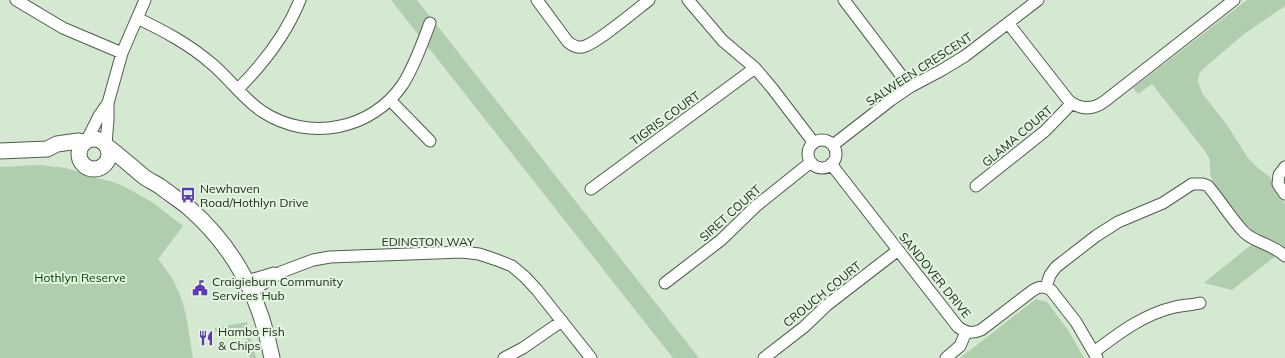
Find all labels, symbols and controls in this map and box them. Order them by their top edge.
street label: SALWEEN CRESCENT [863,29,976,109]
street label: TIGRIS COURT [627,87,703,148]
street label: GLAMA COURT [979,102,1056,170]
place label: Newhaven Road/Hothlyn Drive [200,181,308,210]
street label: SIRET COURT [696,181,764,244]
bus stop icon: Newhaven Road/Hothlyn Drive [179,186,197,204]
street label: SANDOVER DRIVE [896,229,974,321]
street label: EDINGTON WAY [382,234,475,249]
street label: CROUCH COURT [780,257,865,330]
park label: Hothlyn Reserve [34,270,126,285]
place label: Craigieburn Community Services Hub [212,274,344,303]
public building icon: Craigieburn Community Services Hub [191,279,209,297]
place label: Hambo Fish & Chips [218,324,285,353]
restaurant icon: Hambo Fish & Chips [197,329,215,347]

